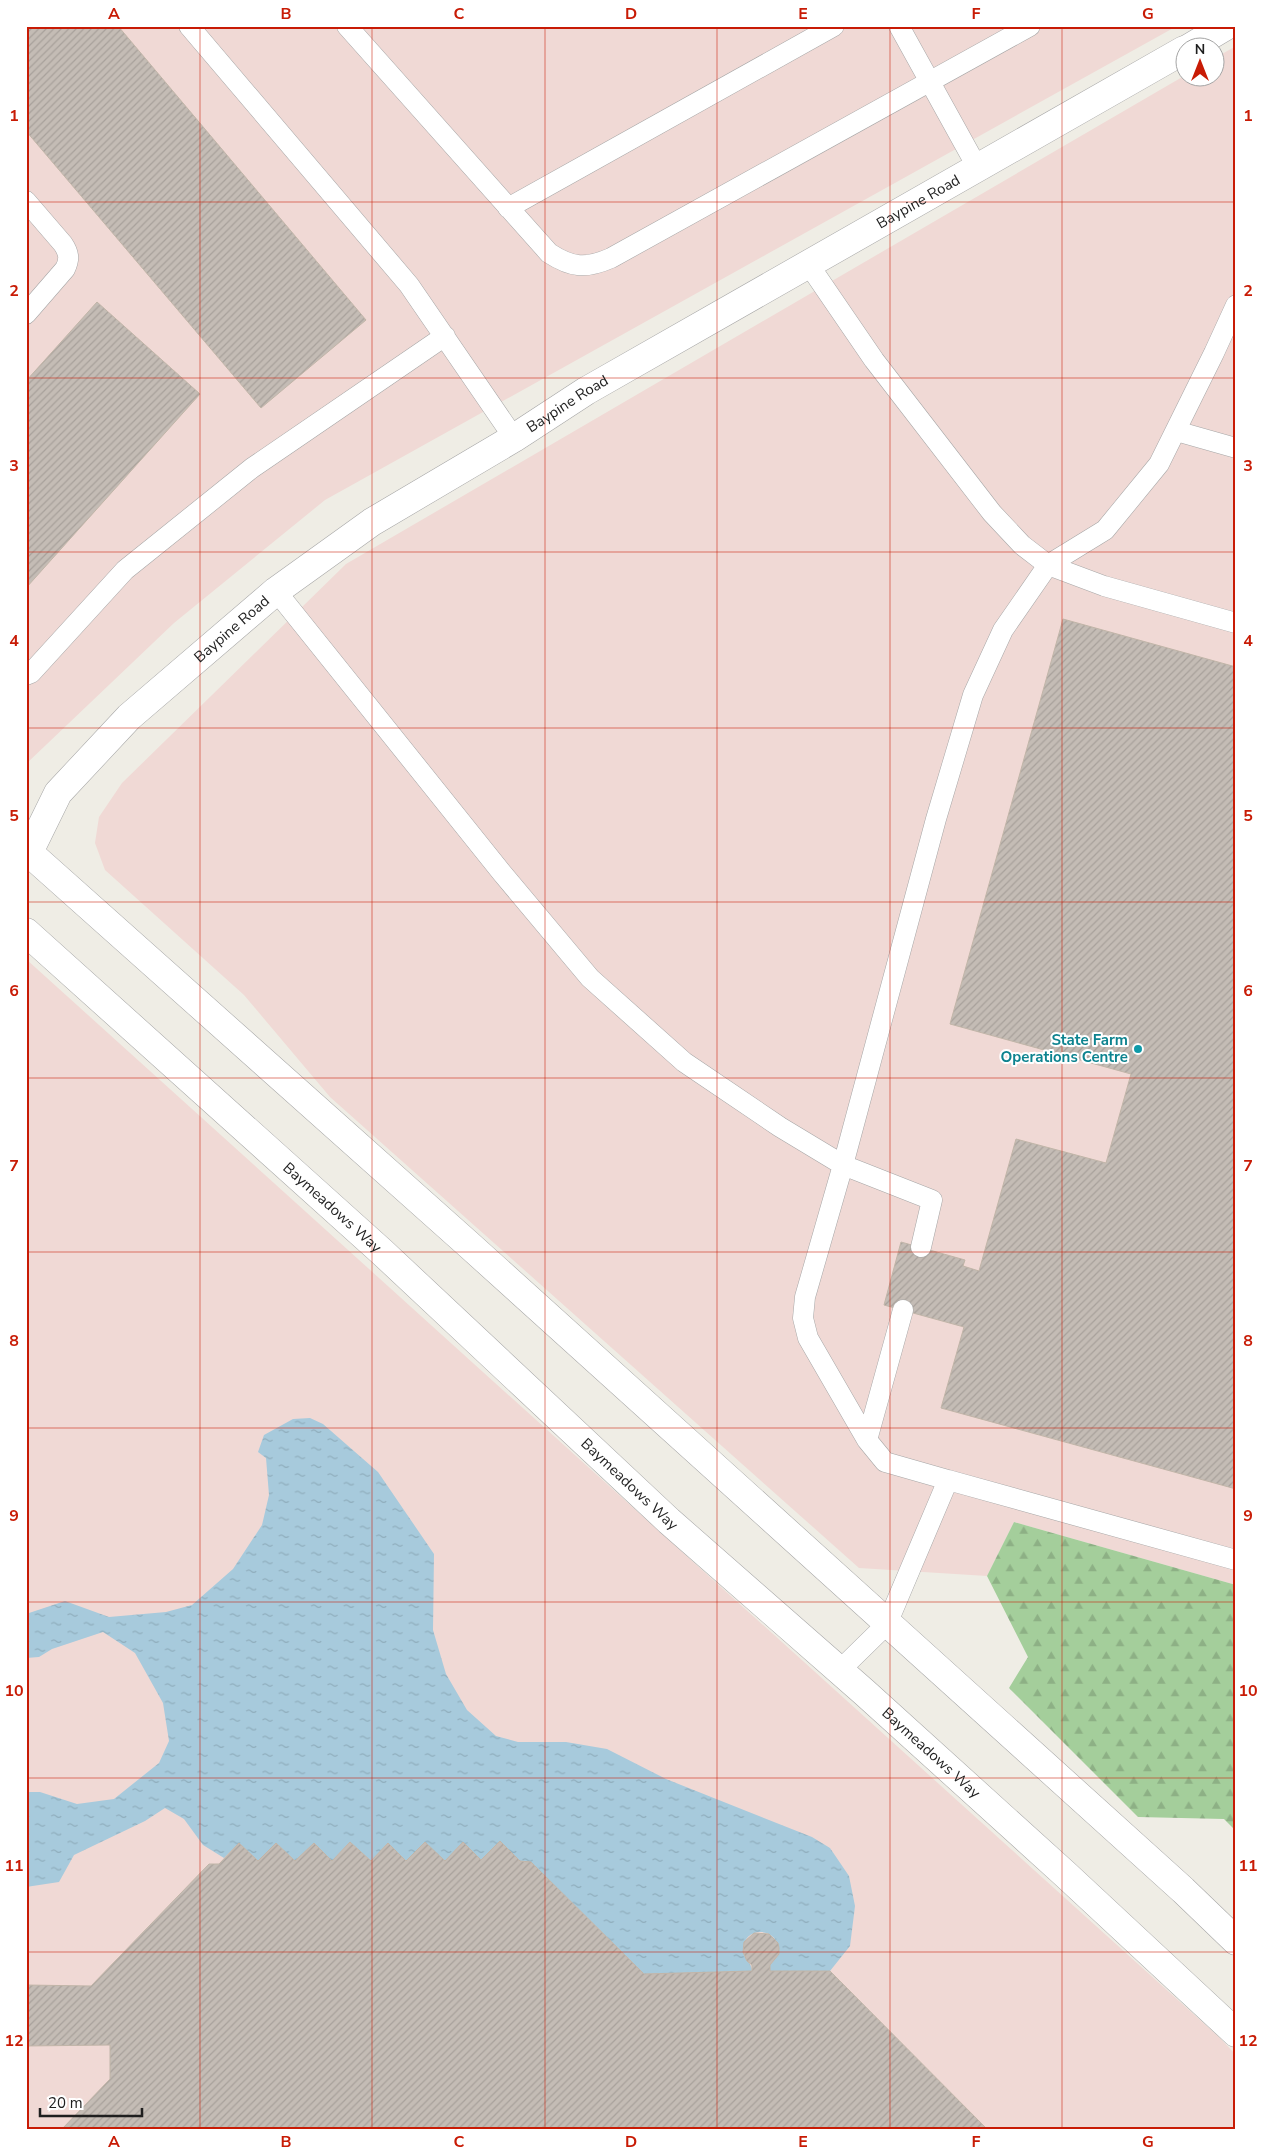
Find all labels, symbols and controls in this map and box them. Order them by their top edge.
text: A [108,3,120,25]
text: B [280,3,292,25]
text: C [454,3,465,25]
text: D [625,3,637,25]
text: E [798,3,808,25]
text: F [972,3,981,25]
text: G [1142,3,1154,25]
north arrow [1174,38,1224,88]
text: N [1195,40,1205,59]
text: 1 [9,105,19,127]
text: 1 [1243,105,1253,127]
street label: Baypine Road [873,170,964,233]
text: 2 [9,280,19,302]
text: 2 [1243,280,1253,302]
street label: Baypine Road [523,370,612,437]
text: 3 [9,455,19,477]
text: 3 [1243,455,1253,477]
street label: Baypine Road [190,591,274,667]
text: 4 [9,630,19,652]
text: 4 [1243,630,1253,652]
text: 5 [9,805,19,827]
text: 5 [1243,805,1253,827]
text: 6 [9,980,19,1002]
text: 6 [1243,980,1253,1002]
place label: State Farm Operations Centre [1000,1030,1128,1067]
marker: State Farm Operations Centre [1132,1043,1144,1055]
text: 7 [9,1155,19,1177]
text: 7 [1243,1155,1253,1177]
street label: Baymeadows Way [279,1158,386,1257]
text: 8 [9,1330,19,1352]
text: 8 [1243,1330,1253,1352]
street label: Baymeadows Way [577,1434,683,1535]
text: 9 [9,1505,19,1527]
text: 9 [1243,1505,1253,1527]
text: 10 [4,1680,24,1702]
text: 10 [1238,1680,1258,1702]
street label: Baymeadows Way [878,1703,985,1803]
text: 11 [4,1855,24,1877]
text: 11 [1238,1855,1258,1877]
text: 12 [4,2030,24,2052]
text: 12 [1238,2030,1258,2052]
scale bar [40,2085,142,2117]
text: 20 m [48,2093,83,2113]
text: A [108,2131,120,2153]
text: B [280,2131,292,2153]
text: C [454,2131,465,2153]
text: D [625,2131,637,2153]
text: E [798,2131,808,2153]
text: F [972,2131,981,2153]
text: G [1142,2131,1154,2153]

